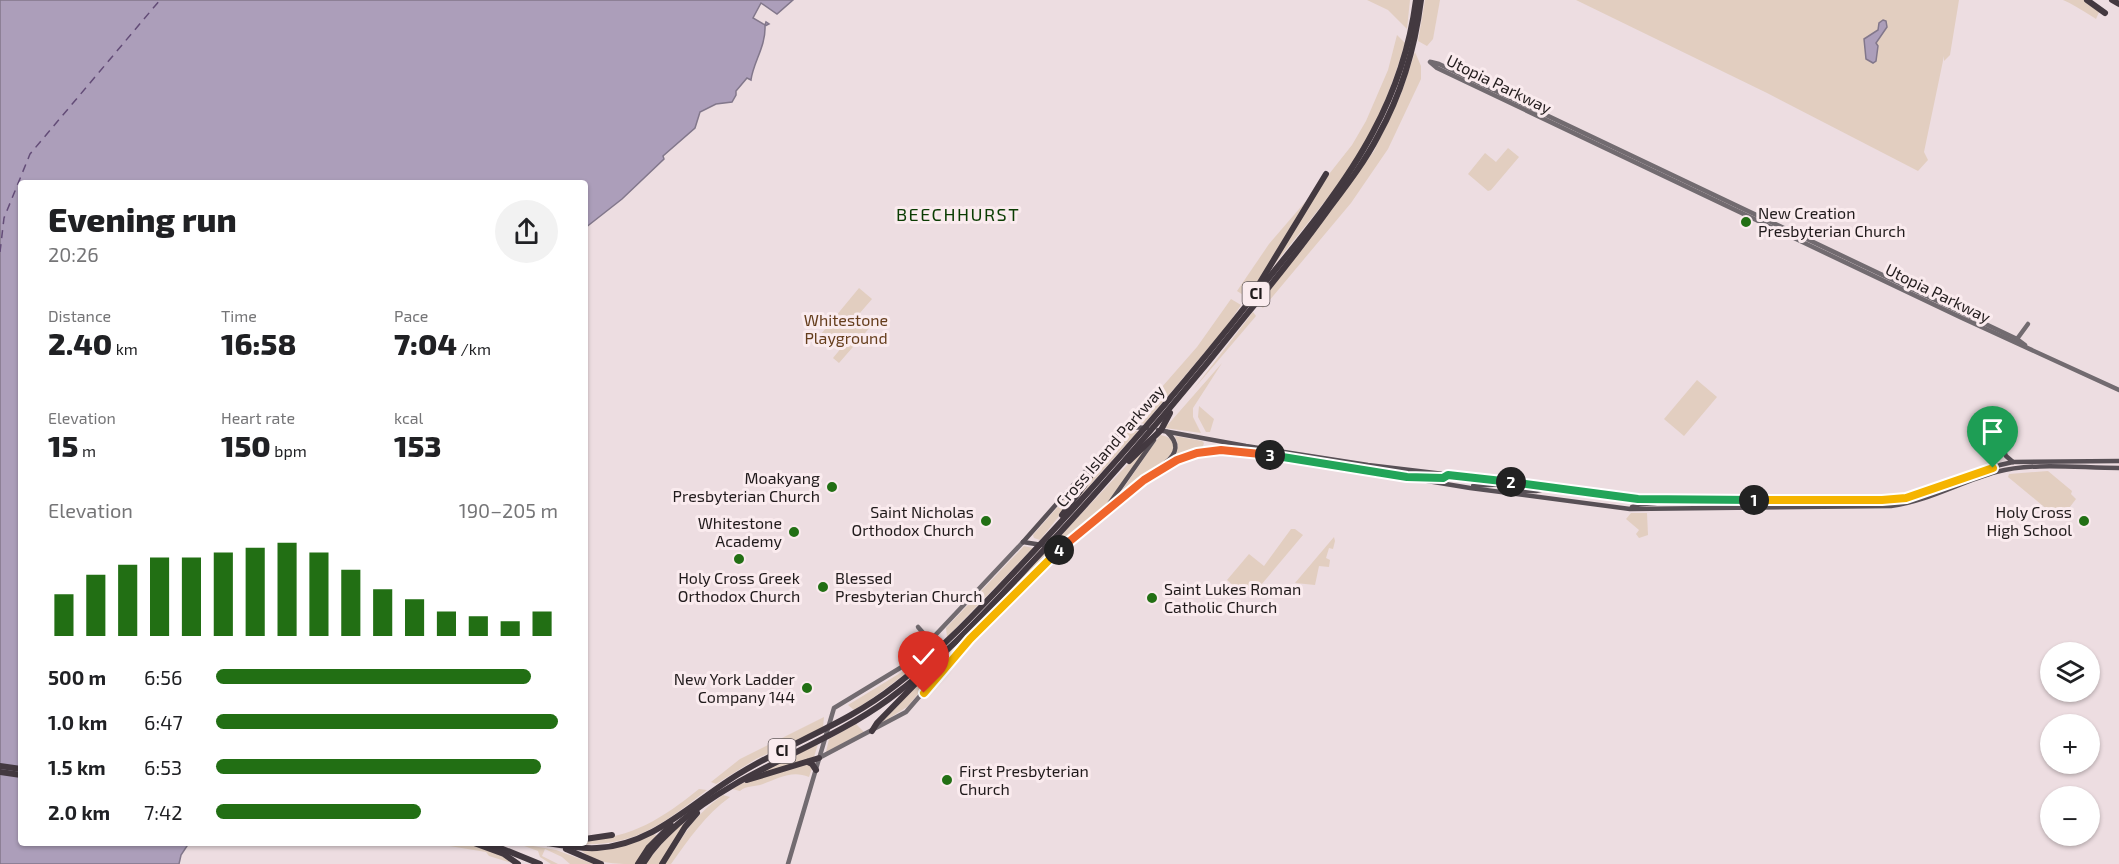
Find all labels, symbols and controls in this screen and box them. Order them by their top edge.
street label: Utopia Parkway [1444,50,1555,117]
text: Evening run [48,199,237,239]
button: share [495,200,558,263]
district label: BEECHHURST [896,203,1020,225]
place label: New Creation Presbyterian Church [1758,203,1905,240]
marker: New Creation Presbyterian Church [1739,215,1753,229]
text: 20:26 [48,242,99,266]
street label: Utopia Parkway [1883,259,1994,326]
road number: CI [1242,282,1270,306]
text: Distance [48,306,111,325]
text: Time [221,306,257,325]
text: Pace [394,306,428,325]
park label: Whitestone Playground [804,310,888,347]
text: 2.40 [48,325,112,361]
text: 16:58 [221,325,296,361]
text: 7:04 [394,325,457,361]
text: km [112,339,138,358]
text: /km [457,339,491,358]
street label: Cross Island Parkway [1052,380,1168,510]
pin [1967,406,2018,468]
text: Elevation [48,408,116,427]
text: Heart rate [221,408,295,427]
text: kcal [394,408,423,427]
icon: arrive [1976,415,2009,448]
text: 15 [48,427,78,463]
text: 150 [221,427,271,463]
text: 153 [394,427,442,463]
pin: 3 [1255,440,1285,470]
text: m [78,441,96,460]
text: bpm [271,441,307,460]
text: 3 [1265,445,1275,464]
pin: 2 [1496,467,1526,497]
place label: Moakyang Presbyterian Church [673,468,820,505]
text: 2 [1506,472,1516,491]
marker: Moakyang Presbyterian Church [825,480,839,494]
pin: 1 [1739,485,1769,515]
text: 1 [1751,490,1757,509]
text: Elevation [48,498,133,522]
text: 190–205 m [459,498,558,522]
place label: Saint Nicholas Orthodox Church [851,502,974,539]
place label: Holy Cross High School [1987,502,2072,539]
place label: Whitestone Academy [698,513,783,550]
marker: Saint Nicholas Orthodox Church [979,514,993,528]
marker: Holy Cross High School [2077,514,2091,528]
marker: Whitestone Academy [787,525,801,539]
pin: 4 [1044,535,1074,565]
text: 4 [1054,540,1064,559]
marker: Holy Cross Greek Orthodox Church [732,552,746,566]
place label: Holy Cross Greek Orthodox Church [678,568,800,605]
place label: Blessed Presbyterian Church [835,568,982,605]
place label: Saint Lukes Roman Catholic Church [1164,579,1301,616]
marker: Blessed Presbyterian Church [816,580,830,594]
marker: Saint Lukes Roman Catholic Church [1145,591,1159,605]
pin [898,631,949,693]
icon: check [907,640,940,673]
map controls [2040,642,2100,846]
button: layers [2040,642,2100,702]
text: 500 m [48,665,106,689]
text: 6:56 [144,665,182,689]
place label: New York Ladder Company 144 [674,669,796,706]
marker: New York Ladder Company 144 [800,681,814,695]
text: 1.0 km [48,710,107,734]
text: 6:47 [144,710,183,734]
button: + [2040,714,2100,774]
road number: CI [768,739,796,763]
text: 1.5 km [48,755,106,779]
text: 6:53 [144,755,182,779]
place label: First Presbyterian Church [959,761,1089,798]
marker: First Presbyterian Church [940,773,954,787]
button: − [2040,786,2100,846]
text: 2.0 km [48,800,110,824]
text: 7:42 [144,800,183,824]

